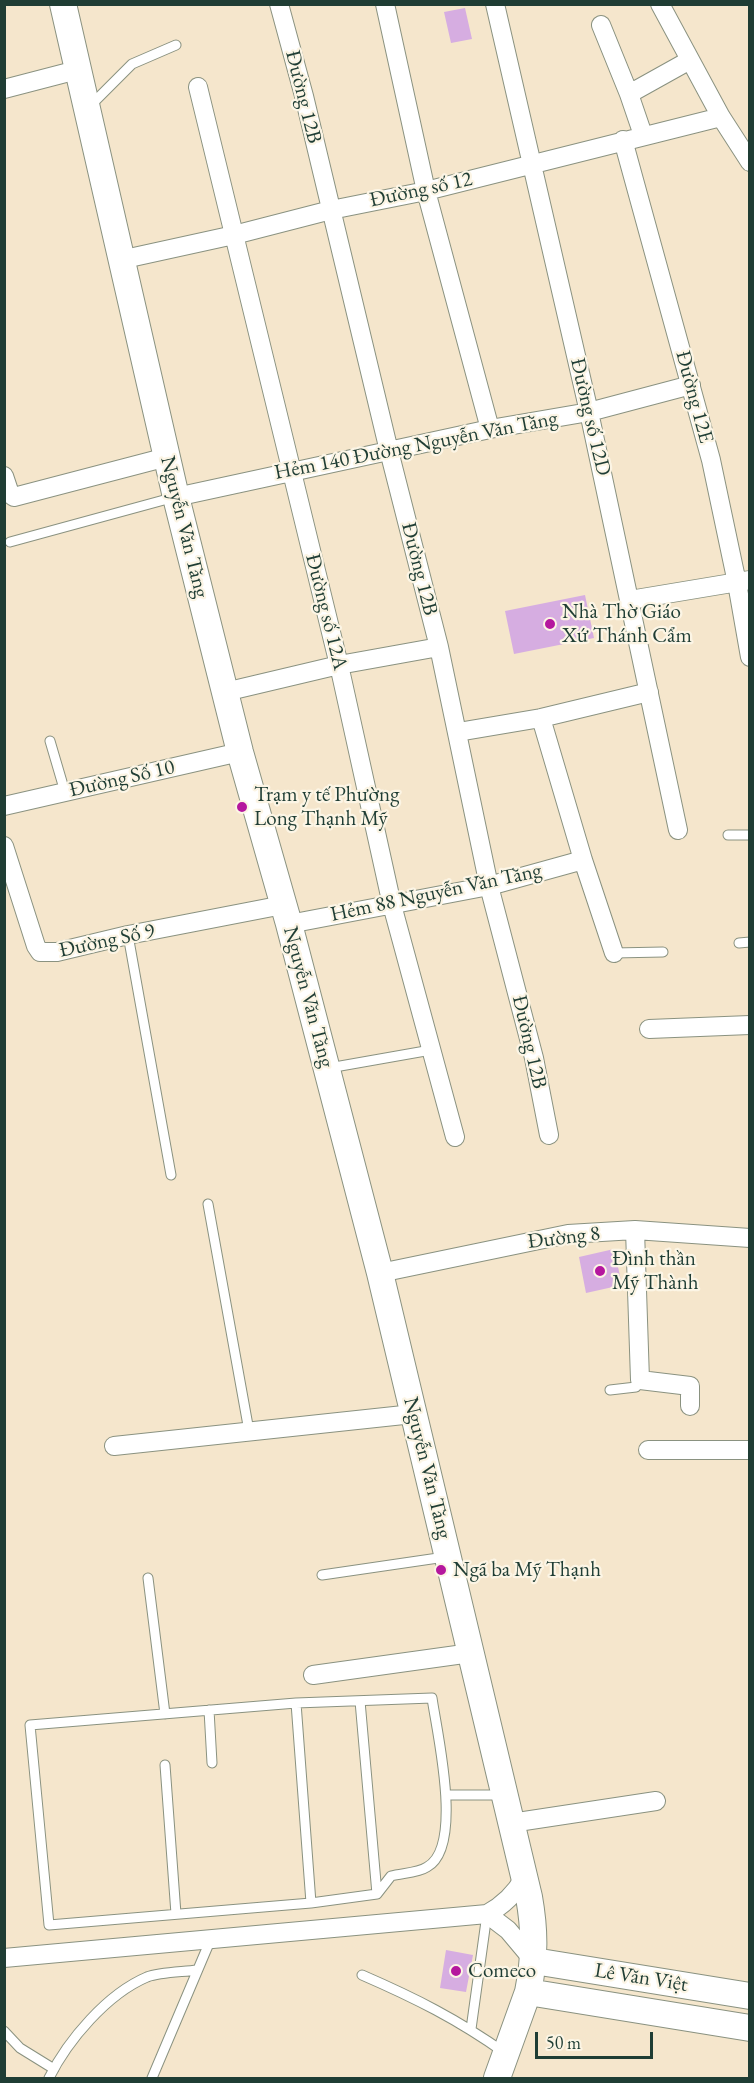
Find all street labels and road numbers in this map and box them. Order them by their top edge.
street label: Đường 12B [279,48,327,146]
street label: Đường số 12 [367,167,475,213]
street label: Đường 12E [670,348,718,446]
street label: Đường số 12D [564,356,616,478]
street label: Hẻm 140 Đường Nguyễn Văn Tăng [272,406,560,486]
street label: Nguyễn Văn Tăng [154,454,214,600]
street label: Đường 12B [395,520,443,618]
street label: Đường số 12A [299,551,353,673]
street label: Đường Số 10 [67,755,177,803]
street label: Hẻm 88 Nguyễn Văn Tăng [328,858,544,928]
street label: Đường Số 9 [57,919,157,963]
street label: Nguyễn Văn Tăng [277,924,339,1070]
street label: Đường 12B [506,993,552,1091]
street label: Đường 8 [526,1221,602,1255]
street label: Nguyễn Văn Tăng [397,1395,457,1541]
street label: Lê Văn Việt [593,1958,689,1998]

